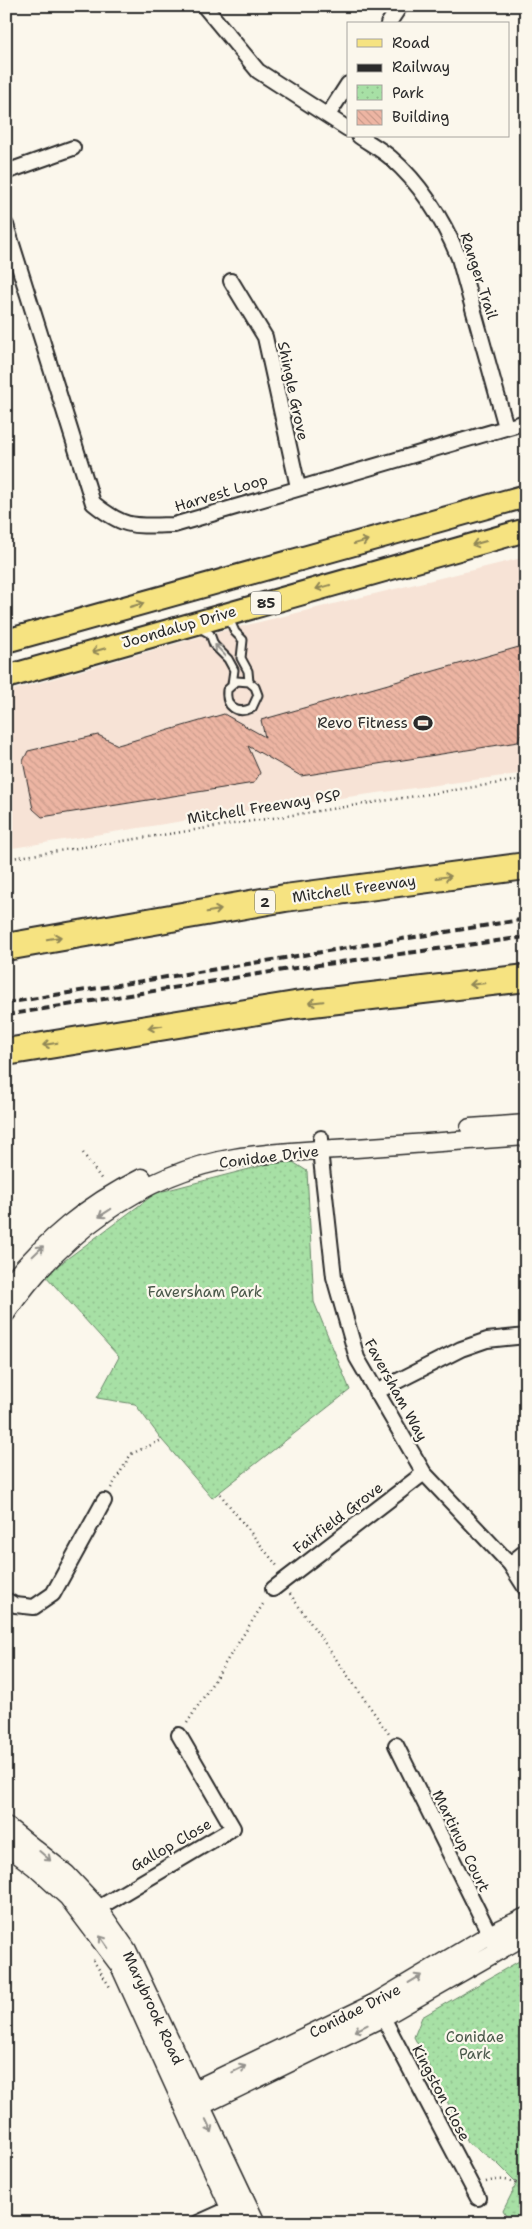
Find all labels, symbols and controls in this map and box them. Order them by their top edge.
legend [347,22,510,138]
text: Road [392,33,430,53]
text: Railway [392,57,450,77]
text: Park [392,83,424,103]
text: Building [392,107,449,127]
street label: Ranger Trail [456,230,503,322]
street label: Shingle Grove [273,340,313,442]
street label: Harvest Loop [172,469,270,517]
one-way arrow [353,537,369,546]
one-way arrow [471,539,487,548]
one-way arrow [315,583,331,593]
road number: 85 [251,592,281,614]
one-way arrow [129,599,145,609]
street label: Joondalup Drive [119,601,239,653]
one-way arrow [214,644,226,656]
one-way arrow [91,646,107,656]
sports icon: Revo Fitness [412,712,434,734]
place label: Revo Fitness [317,713,408,733]
street label: Mitchell Freeway PSP [186,785,343,829]
street label: Mitchell Freeway [291,870,417,908]
one-way arrow [436,871,452,881]
road number: 2 [255,890,275,914]
one-way arrow [206,905,222,915]
one-way arrow [46,933,62,943]
one-way arrow [470,979,486,989]
one-way arrow [308,997,324,1007]
one-way arrow [148,1023,164,1033]
one-way arrow [43,1040,59,1050]
street label: Conidae Drive [218,1141,320,1173]
one-way arrow [98,1208,112,1218]
one-way arrow [32,1245,44,1258]
park label: Faversham Park [148,1282,262,1302]
street label: Faversham Way [360,1335,432,1445]
street label: Fairfield Grove [289,1478,387,1558]
street label: Martinup Court [428,1787,494,1895]
street label: Gallop Close [127,1814,215,1876]
one-way arrow [38,1850,51,1862]
one-way arrow [98,1936,109,1949]
street label: Marybrook Road [118,1948,188,2069]
one-way arrow [408,1974,422,1984]
street label: Conidae Drive [306,1979,404,2043]
one-way arrow [354,2023,369,2033]
park label: Conidae Park [446,2027,504,2064]
street label: Kingston Close [407,2041,475,2145]
one-way arrow [231,2064,246,2073]
one-way arrow [205,2118,215,2133]

